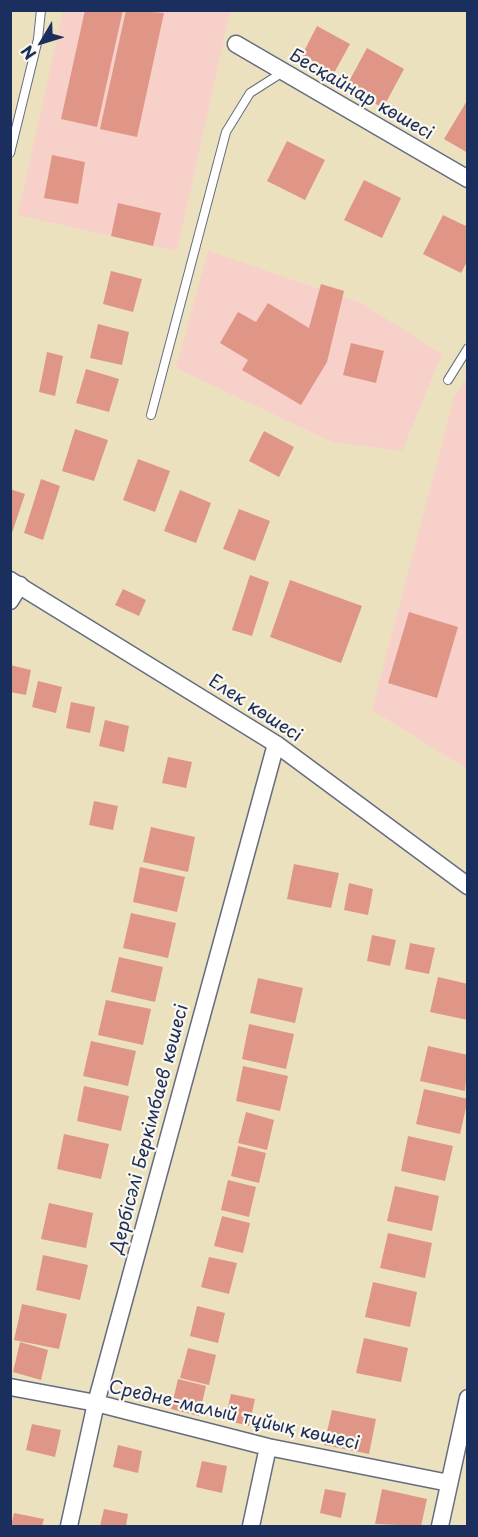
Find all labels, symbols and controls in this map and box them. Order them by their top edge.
north arrow [12,12,72,72]
text: N [14,41,41,65]
street label: Бесқайнар көшесі [285,45,437,145]
street label: Елек көшесі [204,671,306,747]
street label: Дербісәлі Беркімбаев көшесі [106,1002,194,1256]
street label: Средне-малый тұйық көшесі [106,1377,362,1455]

